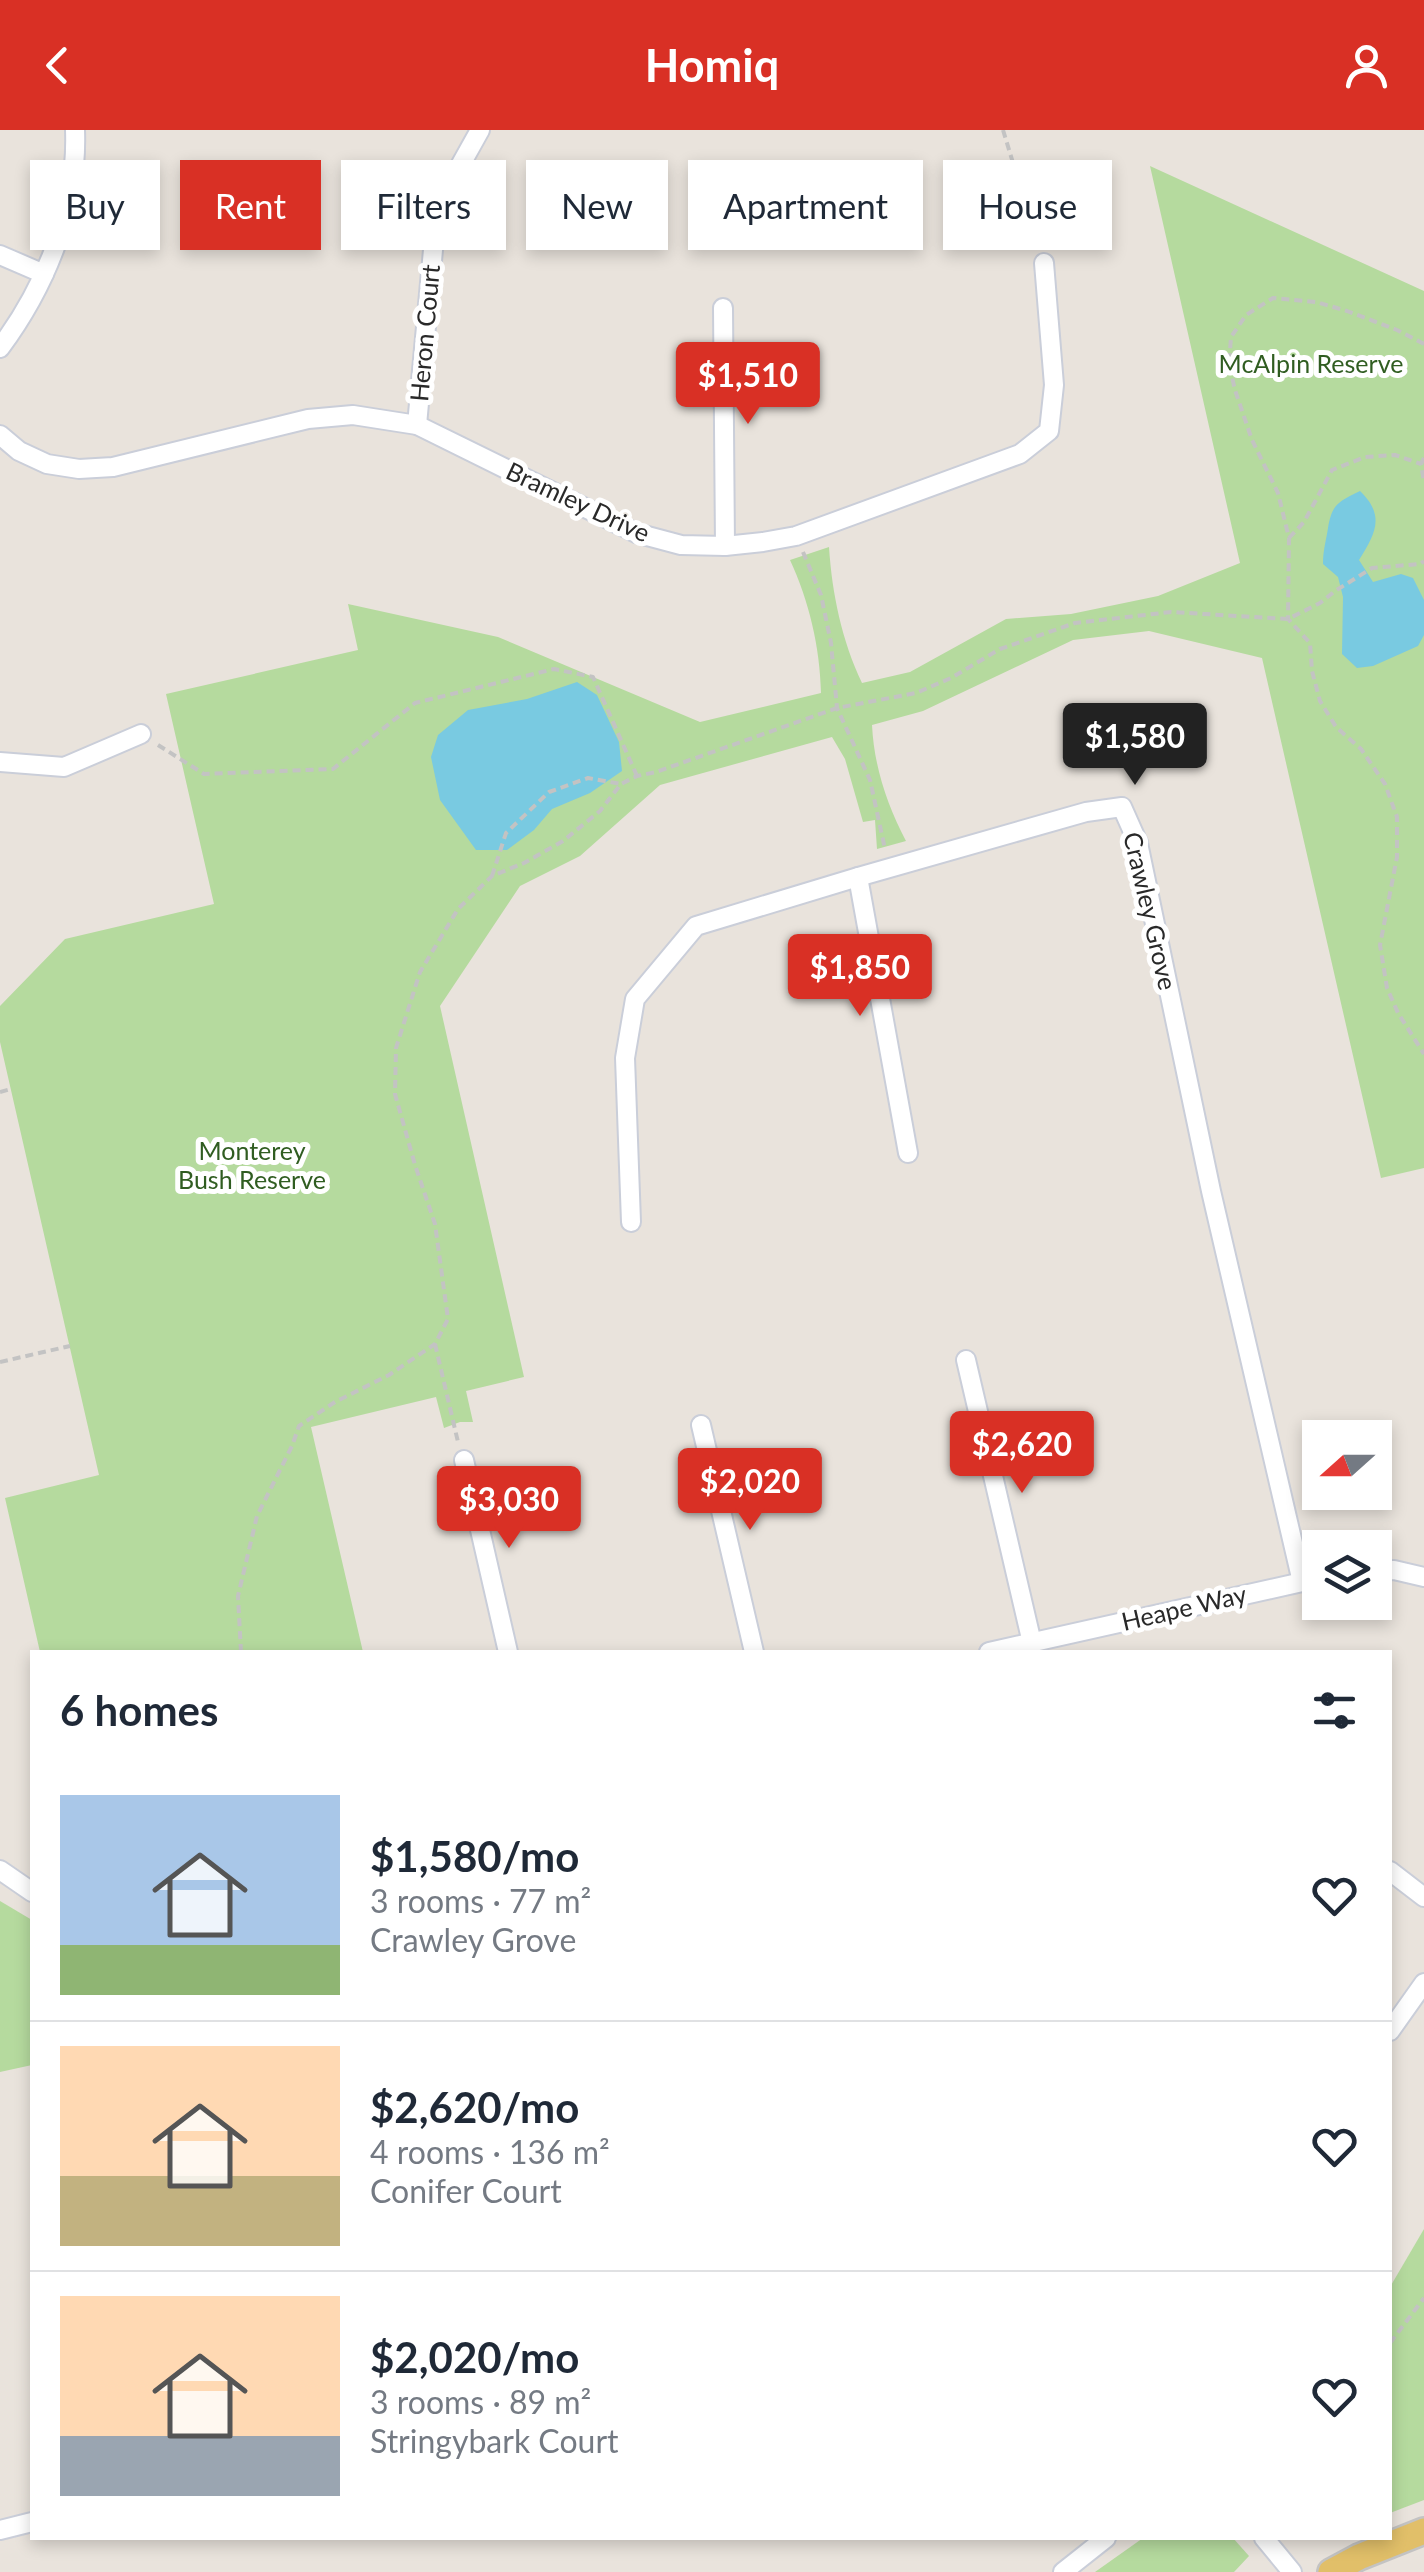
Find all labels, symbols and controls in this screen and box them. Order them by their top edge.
icon: back [30,38,85,93]
text: Homiq [645,38,779,92]
icon: person [1339,38,1394,93]
chip: Buy [30,160,160,250]
chip: Rent [180,160,321,250]
chip: Filters [341,160,506,250]
chip: New [526,160,668,250]
chip: Apartment [688,160,923,250]
chip: House [943,160,1112,250]
street label: Heron Court [403,263,445,403]
pin: $1,510 [667,342,829,427]
park label: McAlpin Reserve [1219,348,1403,378]
text: $1,510 [698,355,798,394]
street label: Bramley Drive [502,455,655,547]
pin: $1,580 [1054,703,1216,788]
text: $1,580 [1085,716,1185,755]
street label: Crawley Grove [1118,829,1184,993]
pin: $1,850 [779,934,941,1019]
text: $1,850 [810,947,910,986]
park label: Monterey Bush Reserve [178,1135,326,1194]
pin: $2,620 [941,1411,1103,1496]
north arrow [1302,1420,1392,1510]
map controls [1302,1420,1392,1620]
text: $2,620 [972,1424,1072,1463]
pin: $2,020 [669,1448,831,1533]
text: $2,020 [700,1461,800,1500]
pin: $3,030 [428,1466,590,1551]
text: $3,030 [459,1479,559,1518]
button: layers [1302,1530,1392,1620]
street label: Heape Way [1118,1578,1249,1636]
icon: filters [1307,1683,1362,1738]
text: 6 homes [60,1685,218,1735]
text: $1,580/mo [370,1831,579,1881]
icon: home [140,1835,260,1955]
icon: heart [1307,1868,1362,1923]
text: 3 rooms · 77 m² [370,1881,591,1920]
text: Crawley Grove [370,1920,576,1959]
text: $2,620/mo [370,2082,579,2132]
icon: home [140,2086,260,2206]
icon: heart [1307,2119,1362,2174]
text: 4 rooms · 136 m² [370,2132,610,2171]
text: Conifer Court [370,2171,562,2210]
text: $2,020/mo [370,2332,579,2382]
icon: home [140,2336,260,2456]
icon: heart [1307,2369,1362,2424]
text: 3 rooms · 89 m² [370,2382,591,2421]
text: Stringybark Court [370,2421,619,2460]

